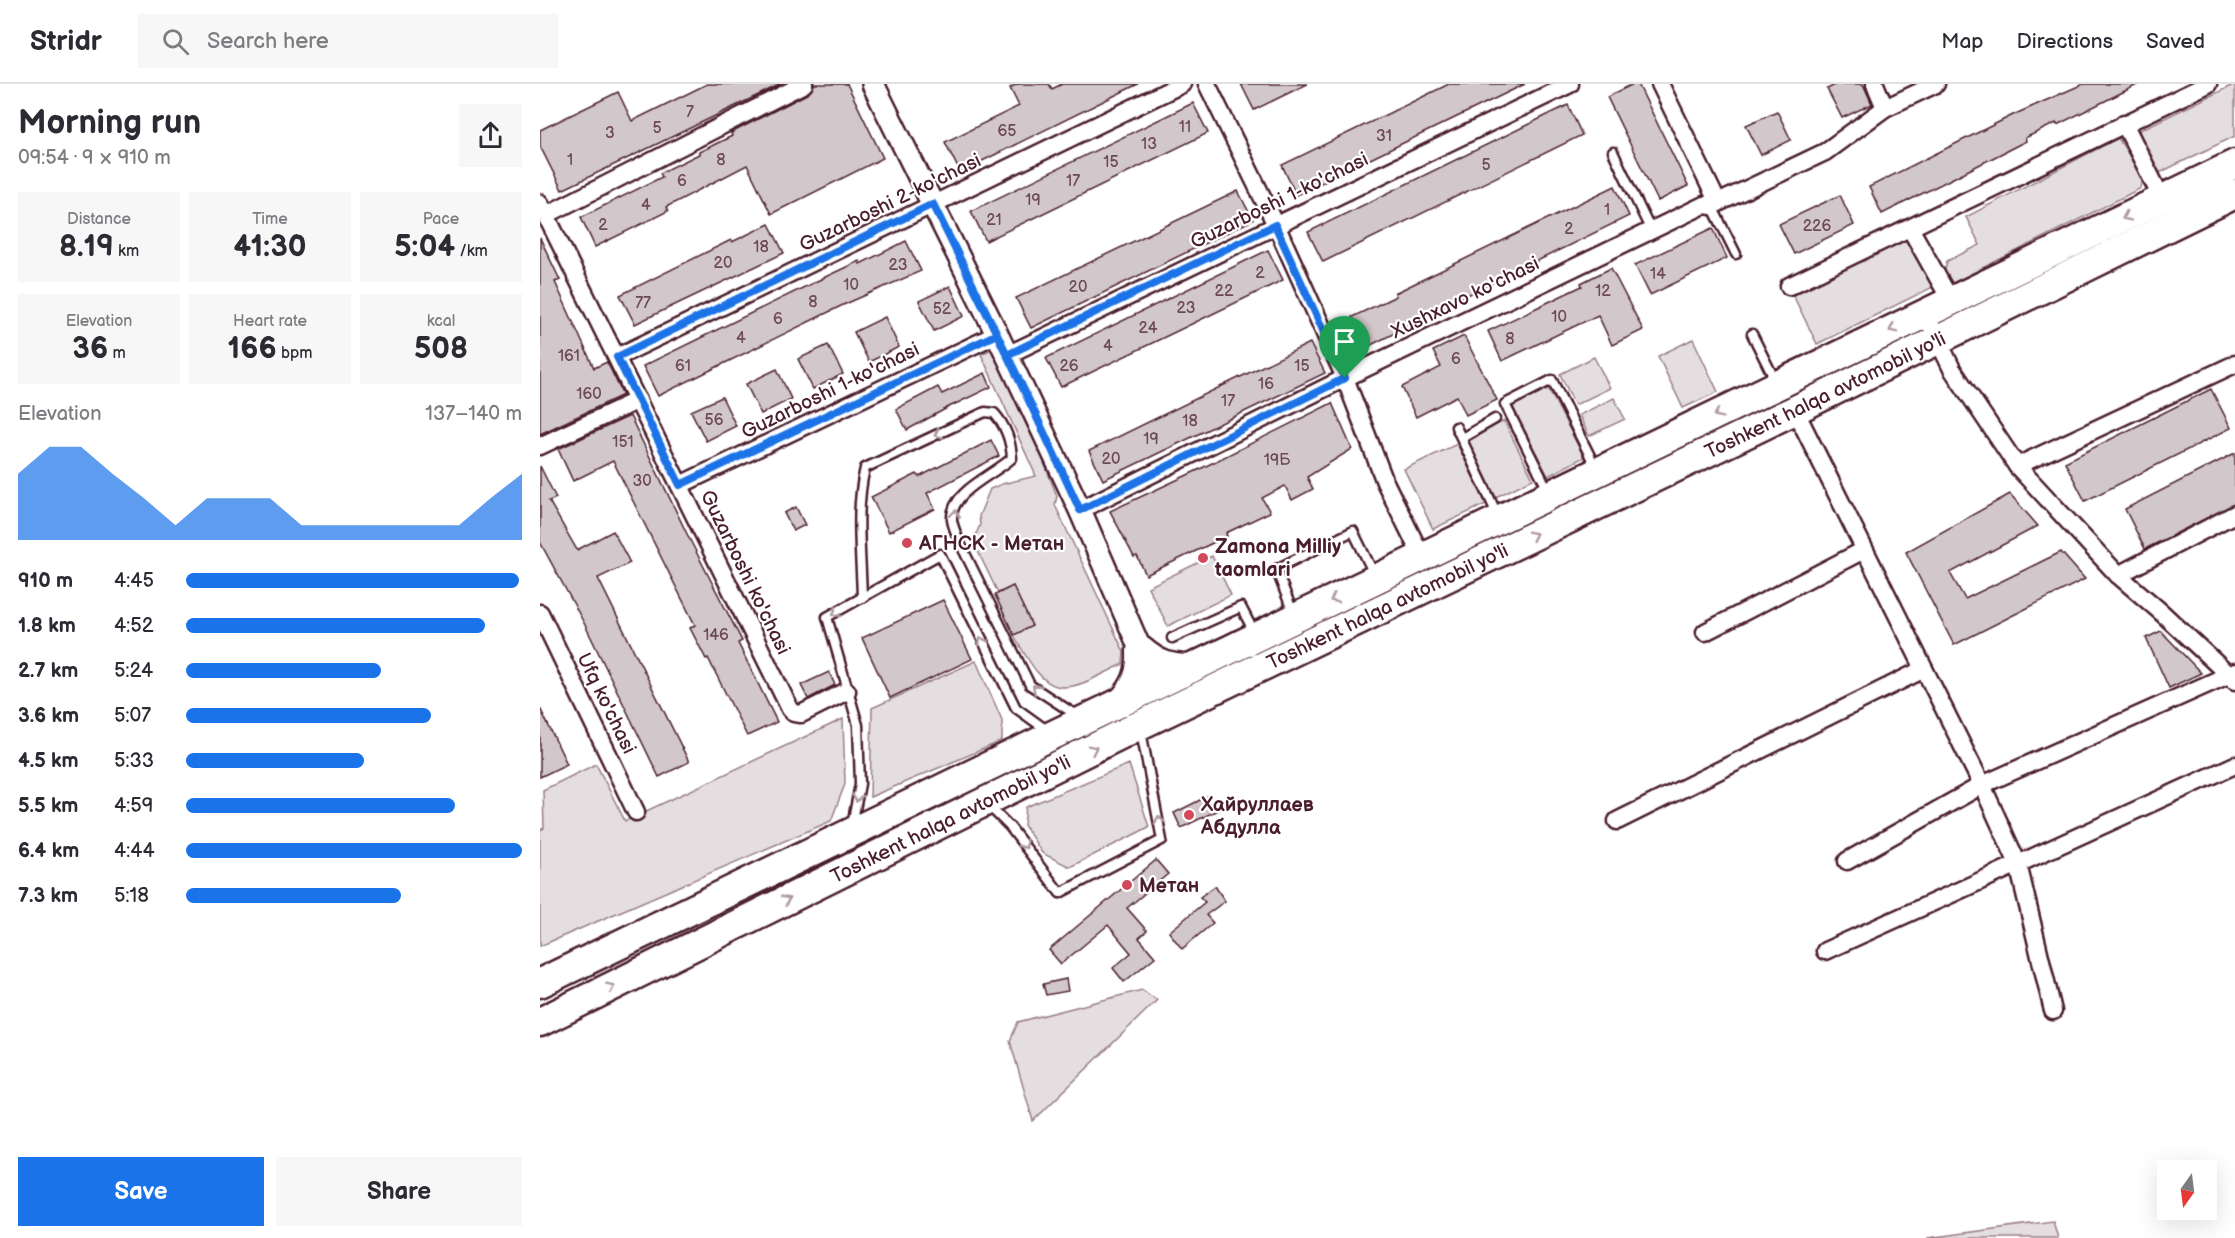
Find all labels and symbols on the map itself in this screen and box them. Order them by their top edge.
house number: 7 [686,103,694,122]
house number: 11 [1179,118,1191,137]
house number: 5 [652,119,662,138]
house number: 65 [998,122,1016,141]
house number: 3 [605,124,615,143]
house number: 31 [1376,127,1392,146]
house number: 13 [1141,135,1157,154]
street label: Guzarboshi 1-ko'chasi [1187,147,1372,254]
street label: Guzarboshi 2-ko'chasi [796,148,985,257]
house number: 1 [567,151,573,170]
house number: 8 [716,151,726,170]
house number: 15 [1103,153,1119,172]
house number: 5 [1481,156,1491,175]
house number: 6 [677,172,687,191]
house number: 17 [1066,172,1080,191]
house number: 19 [1025,191,1041,210]
house number: 4 [641,196,651,215]
house number: 1 [1604,201,1610,220]
one-way arrow [2121,209,2132,221]
house number: 21 [986,211,1002,230]
house number: 2 [598,216,608,235]
house number: 226 [1803,217,1832,236]
house number: 2 [1564,220,1574,239]
house number: 18 [753,238,769,257]
street label: Xushxavo ko'chasi [1387,252,1543,345]
house number: 20 [714,254,732,273]
house number: 23 [889,256,908,275]
house number: 2 [1255,264,1265,283]
house number: 14 [1650,265,1666,284]
house number: 10 [843,276,859,295]
house number: 20 [1069,278,1087,297]
house number: 22 [1215,282,1234,301]
house number: 12 [1595,282,1611,301]
house number: 8 [808,293,818,312]
house number: 77 [635,294,651,313]
house number: 23 [1177,299,1196,318]
house number: 52 [933,300,952,319]
house number: 10 [1551,308,1567,327]
house number: 6 [773,310,783,329]
pin [1319,316,1370,378]
house number: 24 [1139,319,1158,338]
one-way arrow [1889,321,1900,333]
street label: Toshkent halqa avtomobil yo'li [1701,327,1950,465]
house number: 4 [736,329,746,348]
house number: 8 [1505,330,1515,349]
street label: Guzarboshi 1-ko'chasi [738,337,923,444]
house number: 4 [1103,337,1113,356]
house number: 161 [558,347,580,366]
house number: 6 [1451,350,1461,369]
house number: 61 [675,357,691,376]
house number: 26 [1059,357,1079,376]
house number: 15 [1294,357,1310,376]
house number: 16 [1258,375,1274,394]
house number: 160 [576,385,602,404]
house number: 17 [1221,392,1235,411]
one-way arrow [1713,406,1724,418]
house number: 56 [705,411,724,430]
house number: 18 [1182,412,1198,431]
one-way arrow [933,427,944,439]
house number: 19 [1143,430,1159,449]
house number: 151 [612,433,634,452]
house number: 20 [1102,450,1120,469]
house number: 19Б [1264,451,1291,470]
house number: 30 [632,472,652,491]
street label: Guzarboshi ko'chasi [695,486,795,659]
one-way arrow [948,509,961,519]
one-way arrow [1526,531,1537,543]
place label: АГНСК - Метан [918,532,1064,556]
place label: Zamona Milliy taomlari [1214,535,1342,582]
marker: АГНСК - Метан [900,536,914,550]
street label: Toshkent halqa avtomobil yo'li [1263,539,1512,675]
marker: Zamona Milliy taomlari [1196,551,1210,565]
one-way arrow [1330,592,1341,604]
one-way arrow [832,605,842,617]
house number: 146 [703,626,729,645]
one-way arrow [978,636,990,647]
street label: Ufq ko'chasi [571,649,641,758]
one-way arrow [1032,685,1043,696]
one-way arrow [1086,744,1097,756]
street label: Toshkent halqa avtomobil yo'li [827,750,1075,889]
one-way arrow [851,792,864,802]
place label: Хайруллаев Абдулла [1200,793,1314,840]
marker: Хайруллаев Абдулла [1182,808,1196,822]
one-way arrow [1153,815,1165,825]
one-way arrow [1016,838,1027,849]
place label: Метан [1139,874,1199,898]
marker: Метан [1120,878,1134,892]
one-way arrow [780,896,791,908]
one-way arrow [605,983,616,994]
north arrow [2157,1160,2217,1220]

